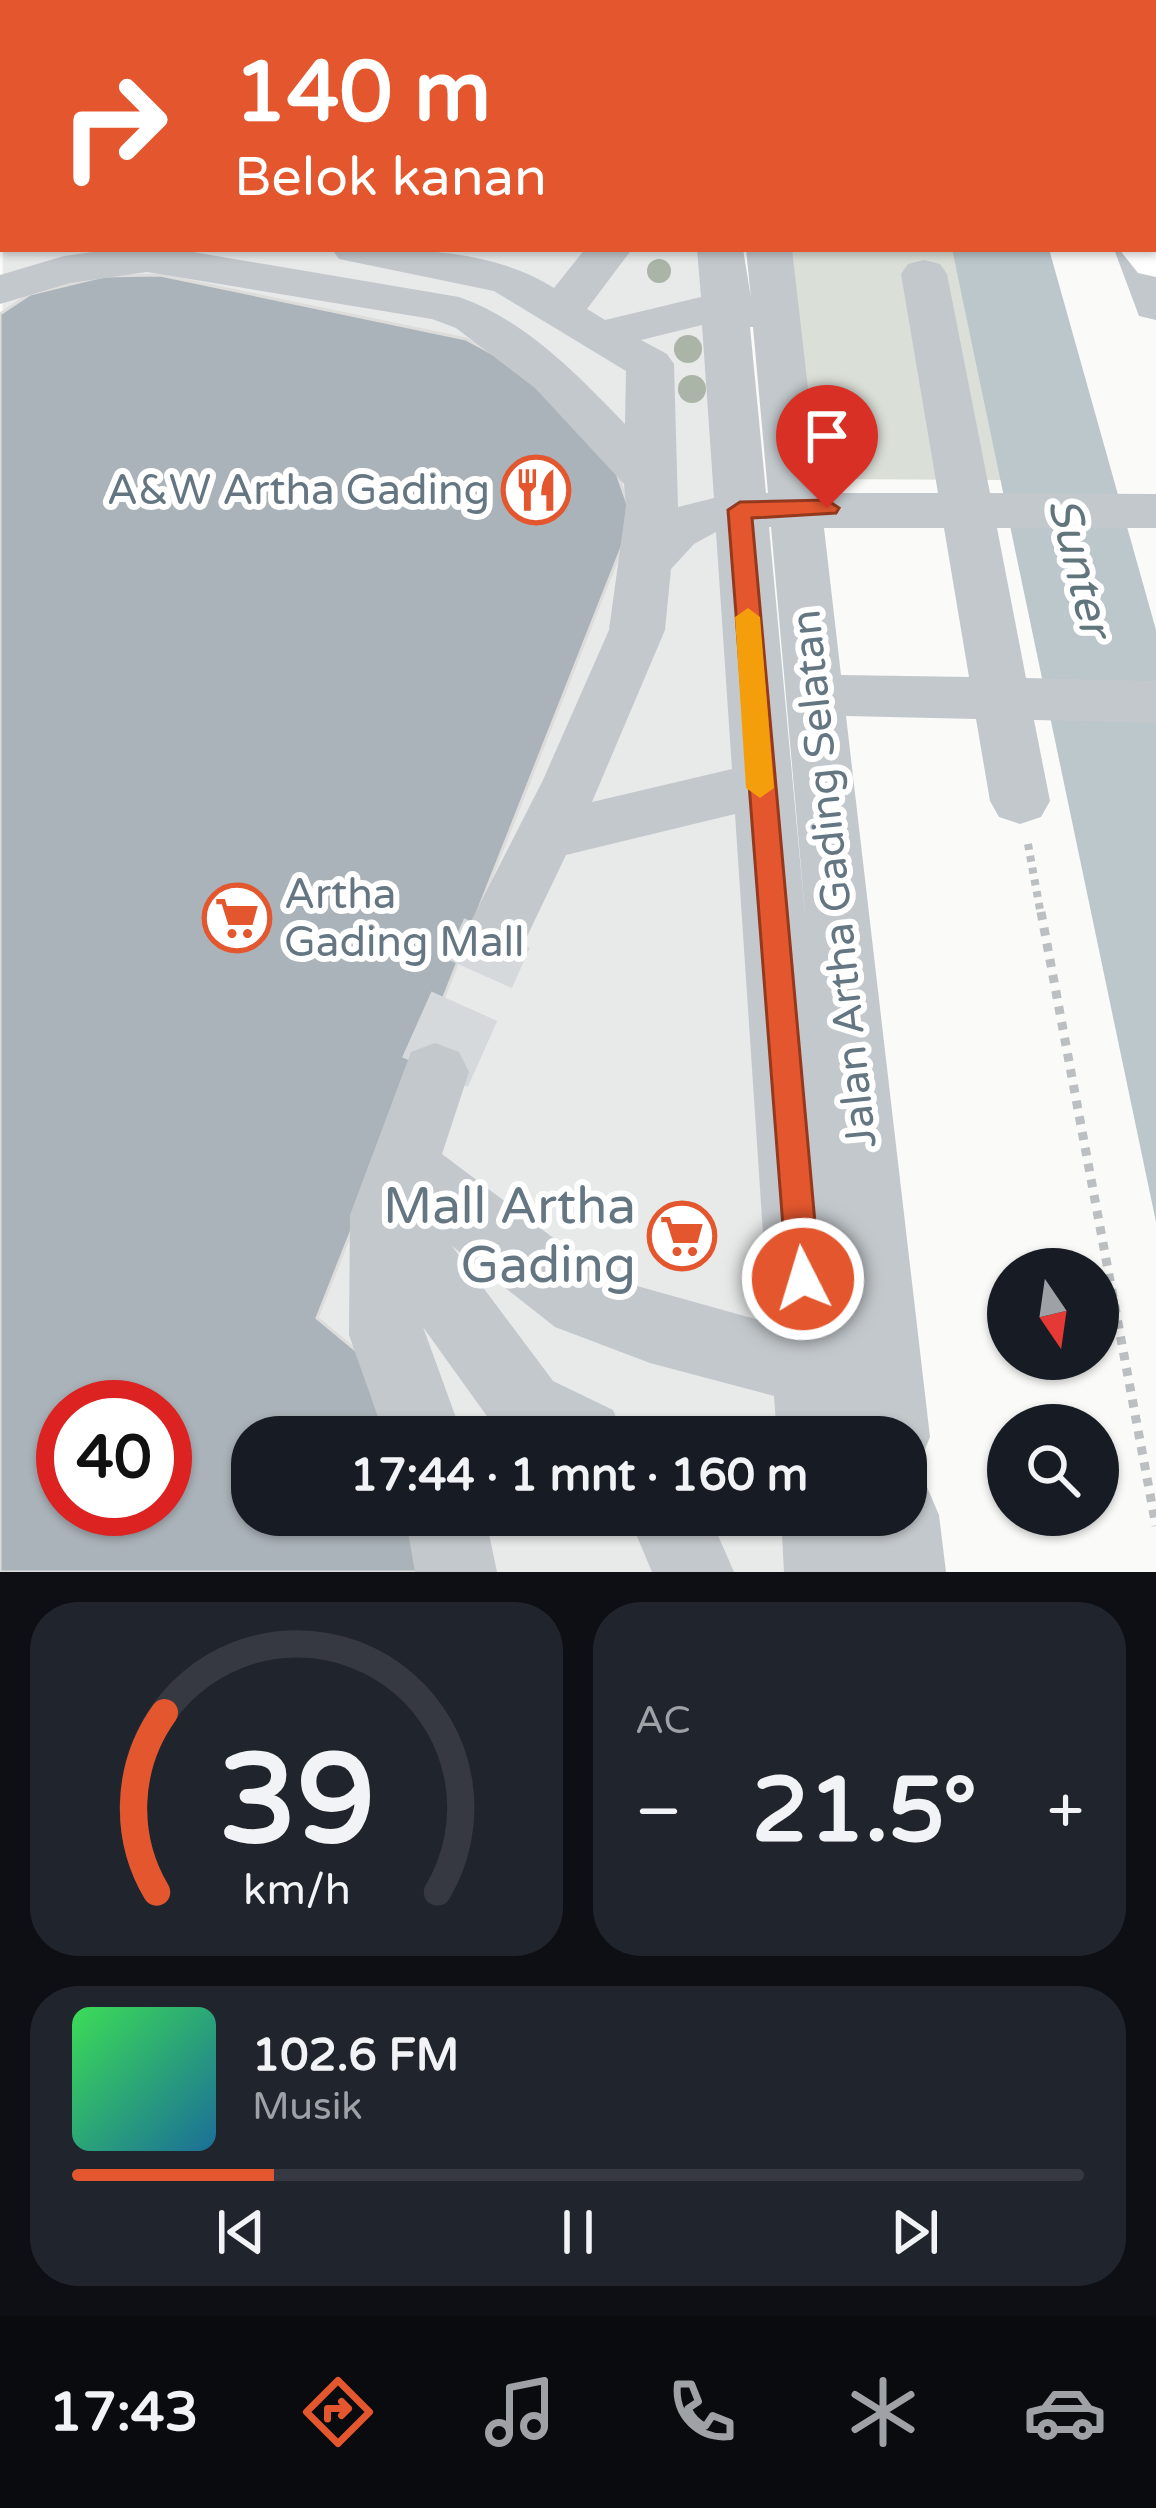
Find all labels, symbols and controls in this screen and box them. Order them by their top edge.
text: 140 m [234,43,491,144]
icon: right [36,48,192,204]
text: Belok kanan [234,145,547,210]
pin [776,385,878,508]
icon: arrive [794,403,860,469]
restaurant icon: A&W Artha Gading [501,455,571,525]
place label: A&W Artha Gading [107,465,490,516]
water label: Sunter [1036,492,1124,648]
street label: Jalan Artha Gading Selatan [780,607,888,1151]
place label: Artha Gading Mall [284,869,524,968]
supermarket icon: Artha Gading Mall [202,883,272,953]
place label: Mall Artha Gading [383,1176,636,1297]
supermarket icon: Mall Artha Gading [647,1201,717,1271]
position arrow [740,1216,866,1342]
north arrow [987,1248,1119,1380]
map controls [987,1248,1119,1536]
speed limit sign: 40 [36,1380,192,1536]
button: search [987,1404,1119,1536]
text: 17:44 · 1 mnt · 160 m [350,1449,808,1503]
text: AC [635,1697,691,1744]
text: 39 [218,1726,375,1877]
text: 21.5° [752,1757,977,1866]
text: − [635,1772,682,1852]
text: + [1047,1772,1084,1852]
text: km/h [243,1865,350,1916]
text: 102.6 FM [252,2029,459,2083]
text: Musik [252,2083,363,2130]
icon: previous [208,2199,274,2265]
icon: pause [545,2199,611,2265]
icon: next [882,2199,948,2265]
icon: directions [296,2370,380,2454]
icon: music [478,2370,562,2454]
icon: phone [660,2370,744,2454]
icon: climate [841,2370,925,2454]
icon: car [1023,2370,1107,2454]
text: 17:43 [49,2380,199,2445]

